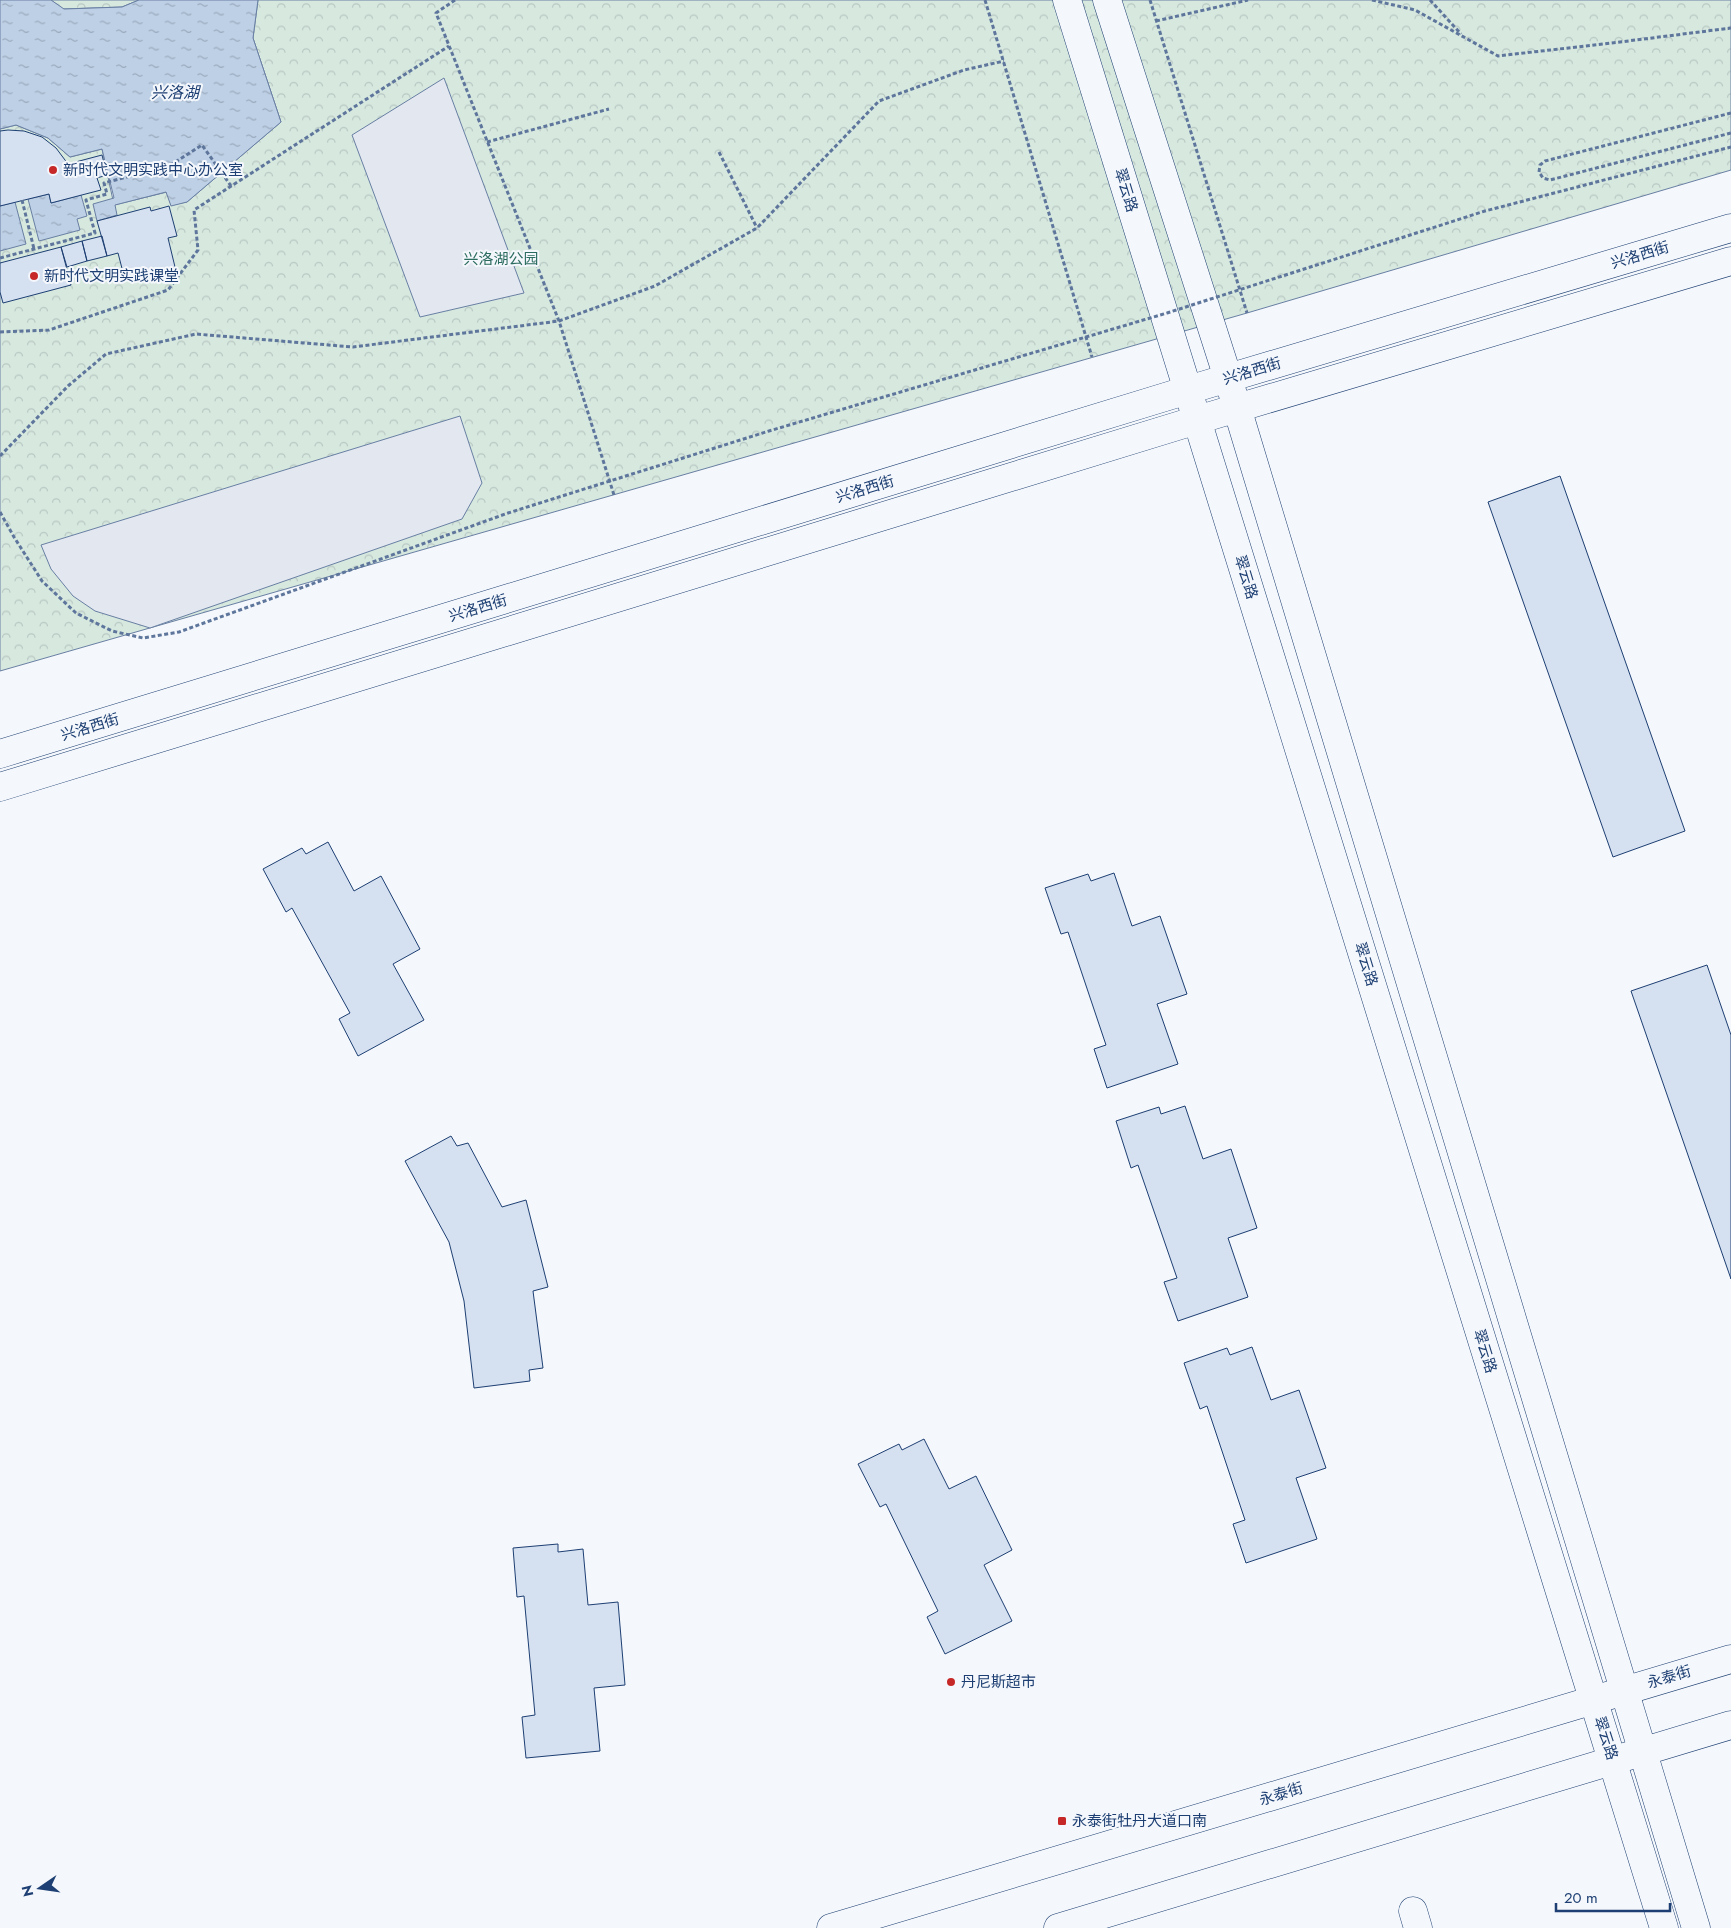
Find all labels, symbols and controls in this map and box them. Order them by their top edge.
water label: 兴洛湖 [151,81,202,104]
place label: 新时代文明实践中心办公室 [63,159,243,181]
marker: 新时代文明实践中心办公室 [47,164,59,176]
street label: 翠云路 [1109,165,1143,215]
street label: 兴洛西街 [1608,236,1672,274]
park label: 兴洛湖公园 [463,248,539,270]
place label: 新时代文明实践课堂 [44,265,179,287]
marker: 新时代文明实践课堂 [28,270,40,282]
street label: 兴洛西街 [1220,352,1284,390]
street label: 兴洛西街 [833,470,897,508]
street label: 翠云路 [1229,552,1263,602]
street label: 兴洛西街 [446,589,510,627]
street label: 兴洛西街 [58,708,122,746]
street label: 翠云路 [1349,939,1383,989]
street label: 翠云路 [1468,1326,1502,1376]
street label: 永泰街 [1644,1660,1694,1694]
place label: 丹尼斯超市 [961,1671,1036,1693]
marker: 丹尼斯超市 [945,1676,957,1688]
street label: 翠云路 [1589,1713,1623,1763]
street label: 永泰街 [1256,1777,1306,1811]
place label: 永泰街牡丹大道口南 [1072,1810,1207,1832]
marker: 永泰街牡丹大道口南 [1056,1815,1068,1827]
north arrow [15,1863,65,1913]
scale bar [1556,1880,1670,1912]
text: N [16,1883,38,1899]
text: 20 m [1564,1887,1598,1909]

